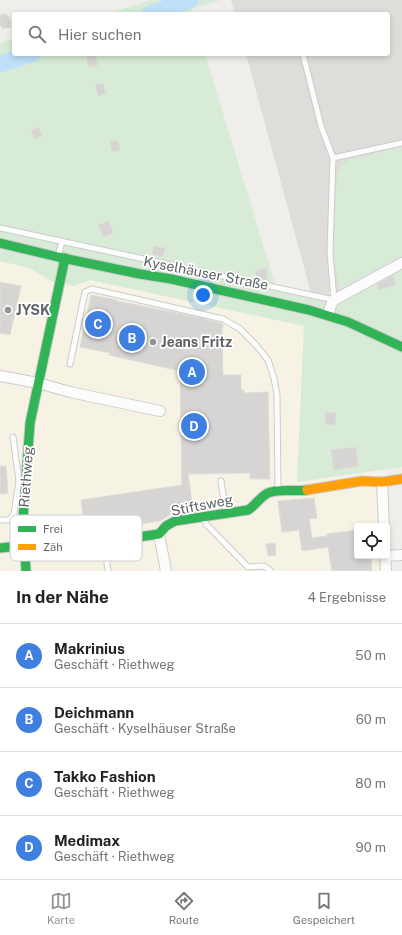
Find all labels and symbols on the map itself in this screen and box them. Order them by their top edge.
street label: Kyselhäuser Straße [142,253,270,293]
your location [193,285,213,305]
place label: JYSK [16,302,50,318]
marker: JYSK [3,305,13,315]
pin: C [85,309,111,339]
pin: B [119,323,145,353]
place label: Jeans Fritz [161,334,232,350]
marker: Jeans Fritz [148,337,158,347]
pin: A [179,357,205,387]
pin: D [181,411,207,441]
street label: Riethweg [16,446,36,508]
street label: Stiftsweg [170,491,235,519]
legend [10,515,142,561]
text: Frei [43,523,63,535]
text: Zäh [43,541,63,553]

